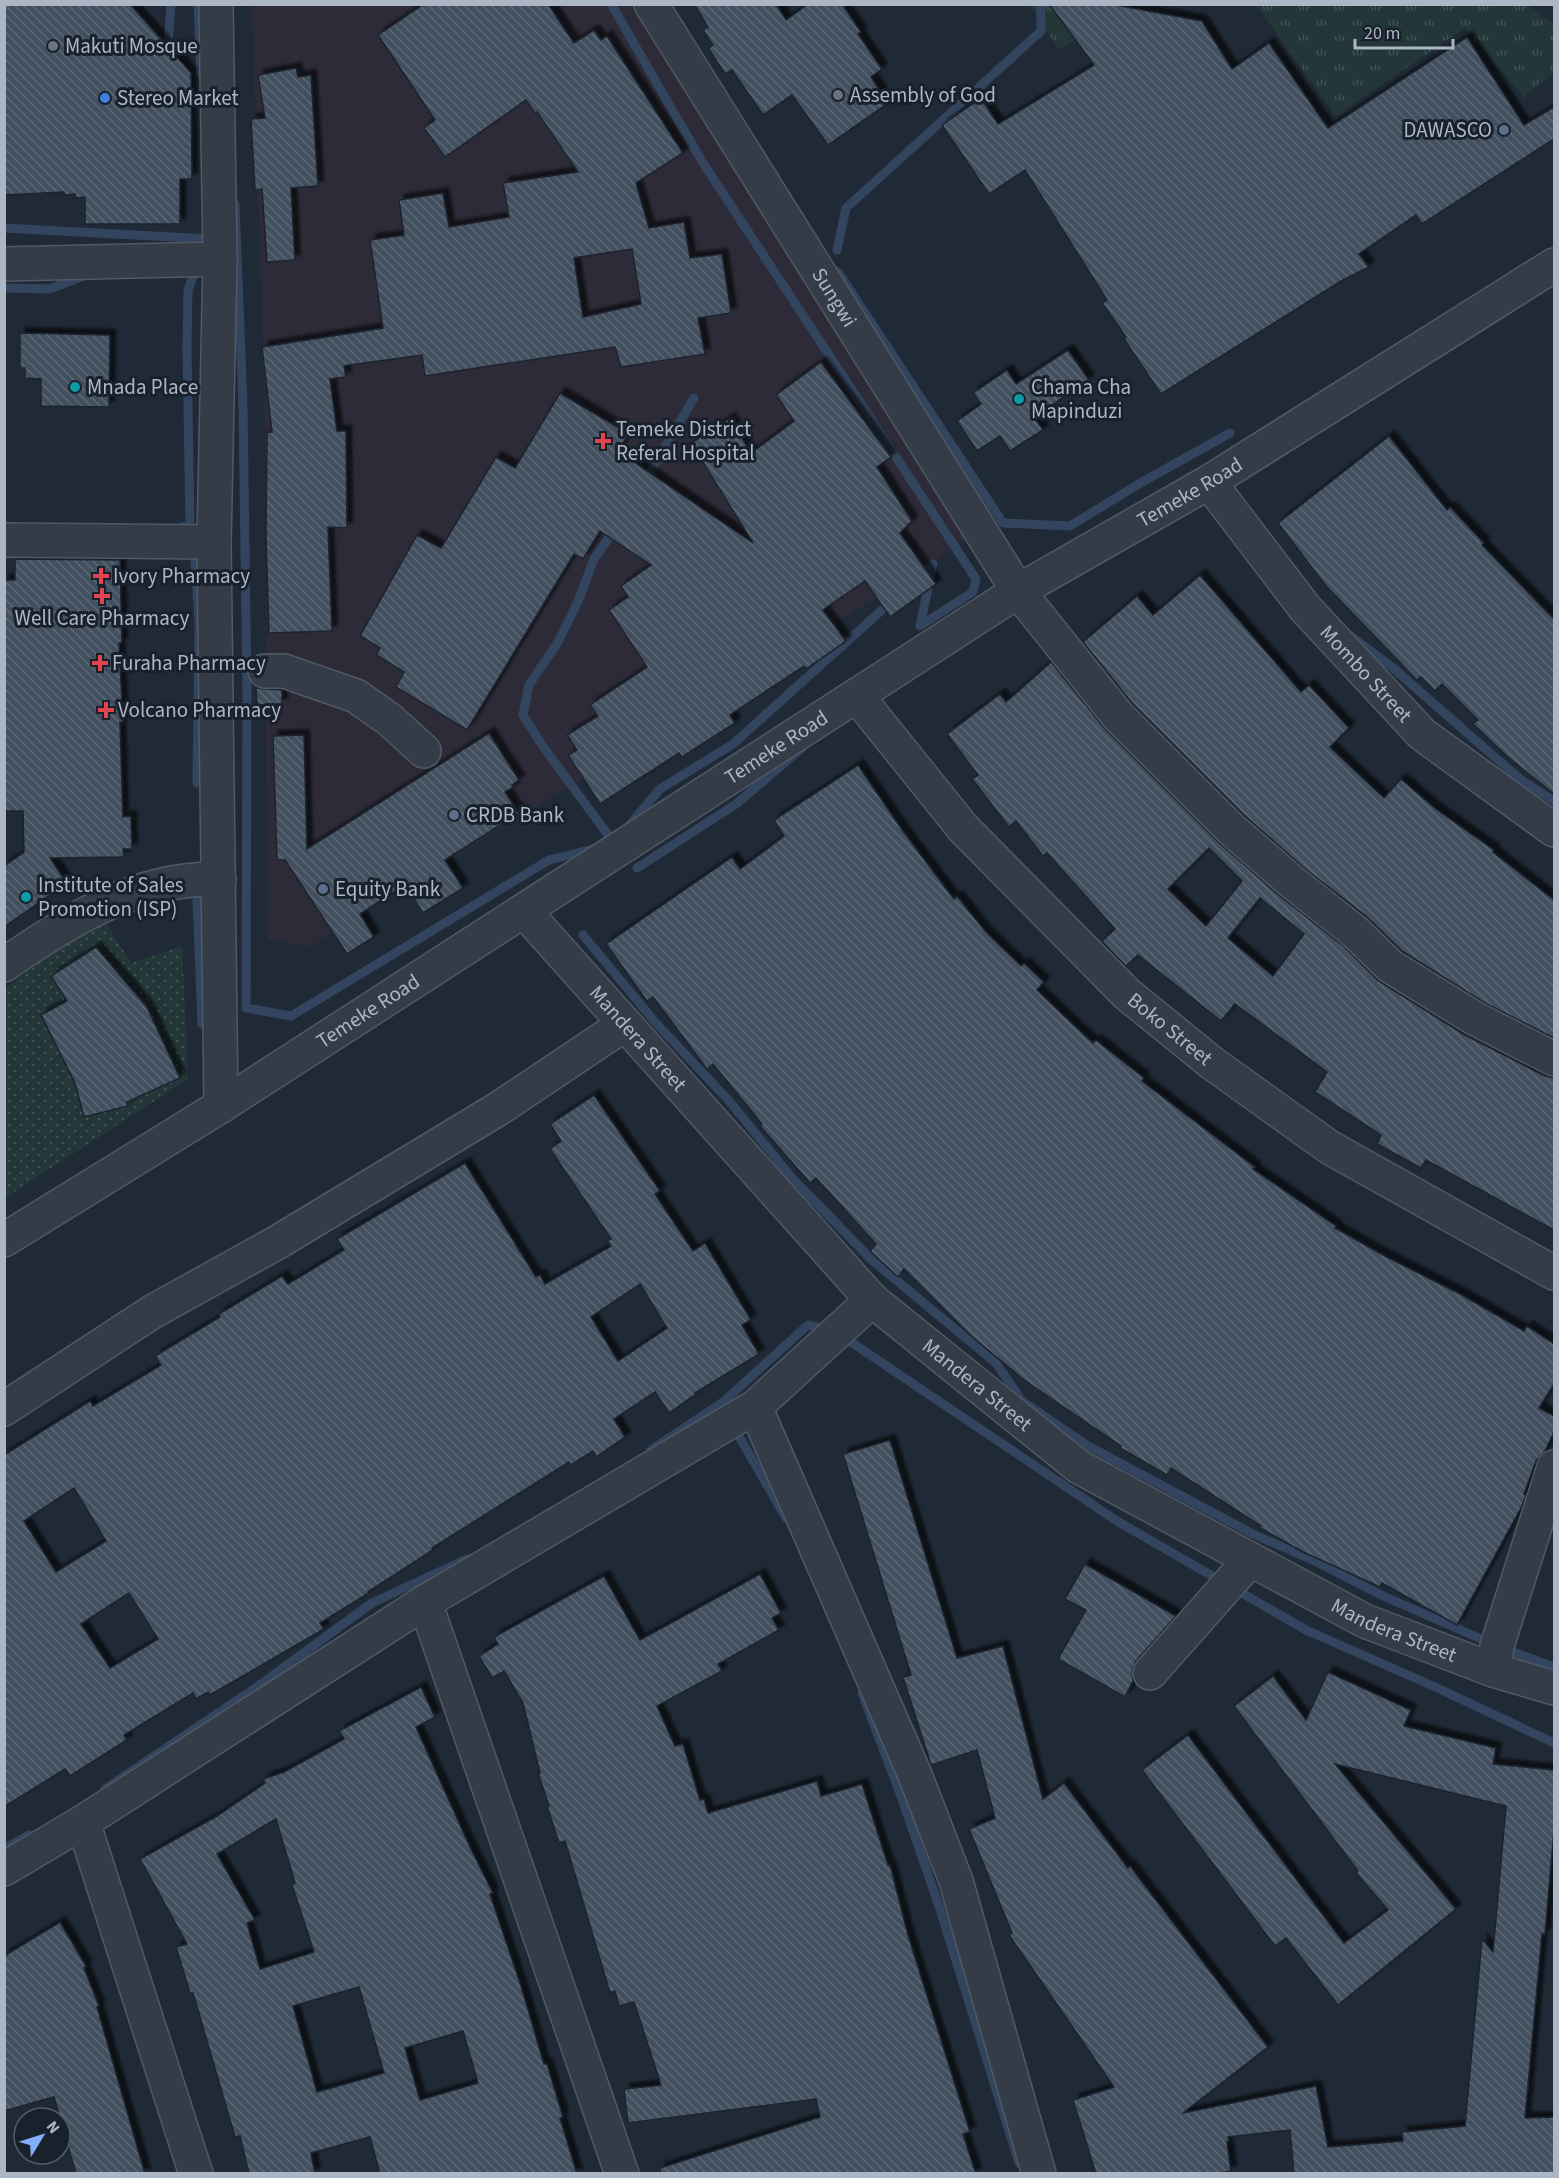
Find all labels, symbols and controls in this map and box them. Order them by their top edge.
scale bar [1355,12,1452,50]
text: 20 m [1364,21,1400,46]
place label: Makuti Mosque [65,31,198,61]
marker: Makuti Mosque [46,39,60,53]
place label: Assembly of God [850,80,996,110]
place label: Stereo Market [117,83,238,113]
marker: Assembly of God [831,88,845,102]
marker: Stereo Market [98,91,112,105]
place label: DAWASCO [1403,115,1492,145]
marker: DAWASCO [1497,123,1511,137]
street label: Sungwi [804,262,864,333]
place label: Mnada Place [87,372,198,402]
place label: Chama Cha Mapinduzi [1031,372,1131,426]
marker: Mnada Place [68,380,82,394]
marker: Chama Cha Mapinduzi [1012,392,1026,406]
place label: Temeke District Referal Hospital [616,414,755,468]
marker: Temeke District Referal Hospital [594,432,612,450]
street label: Temeke Road [1131,450,1248,535]
place label: Ivory Pharmacy [113,561,250,591]
marker: Ivory Pharmacy [94,569,108,583]
marker: Well Care Pharmacy [95,589,109,603]
place label: Well Care Pharmacy [15,603,190,633]
street label: Mombo Street [1313,618,1419,729]
place label: Furaha Pharmacy [112,648,266,678]
marker: Furaha Pharmacy [93,656,107,670]
place label: Volcano Pharmacy [118,695,281,725]
marker: Volcano Pharmacy [99,703,113,717]
street label: Temeke Road [719,703,834,792]
place label: CRDB Bank [466,800,565,830]
marker: CRDB Bank [447,808,461,822]
place label: Institute of Sales Promotion (ISP) [38,870,184,924]
place label: Equity Bank [335,874,441,904]
marker: Equity Bank [316,882,330,896]
marker: Institute of Sales Promotion (ISP) [19,890,33,904]
street label: Temeke Road [310,966,426,1056]
street label: Mandera Street [582,979,694,1098]
street label: Boko Street [1121,985,1219,1073]
street label: Mandera Street [916,1331,1039,1438]
street label: Mandera Street [1326,1590,1461,1670]
north arrow [12,2106,72,2166]
text: N [41,2116,65,2138]

